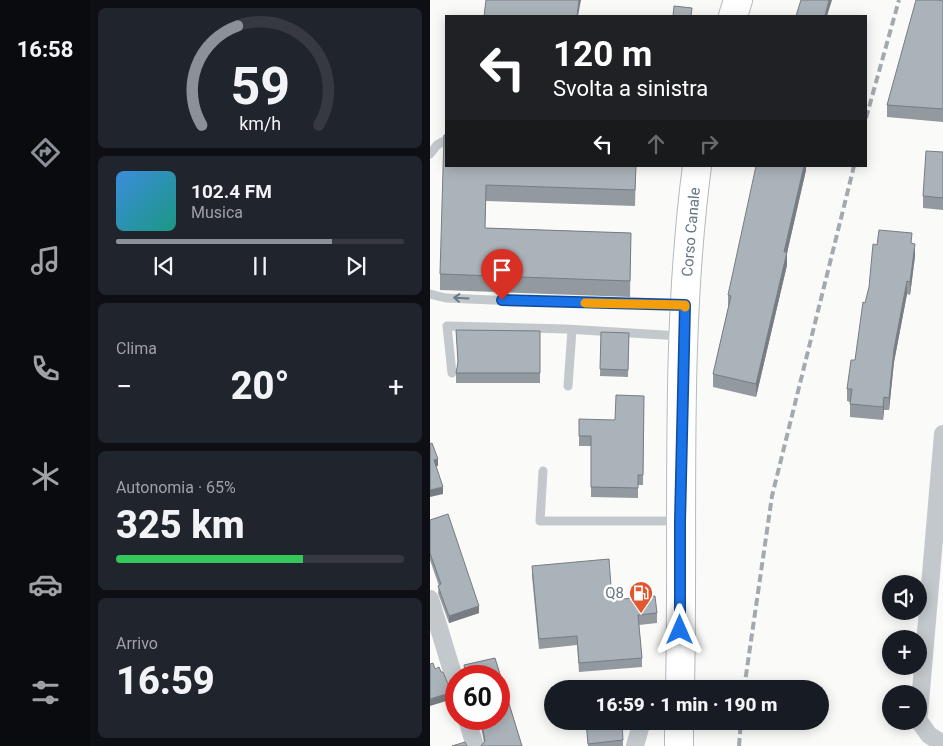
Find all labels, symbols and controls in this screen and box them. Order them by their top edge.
text: 120 m [553,34,652,75]
icon: left [470,35,535,100]
text: 16:58 [17,37,73,62]
text: 59 [230,56,290,117]
text: Svolta a sinistra [553,76,708,101]
text: km/h [239,113,281,134]
icon: left [589,130,617,158]
icon: ahead [642,130,670,158]
icon: right [695,130,723,158]
icon: directions [28,135,63,170]
text: 102.4 FM [191,180,272,203]
street label: Corso Canale [678,187,704,277]
text: Musica [191,203,243,222]
icon: music [28,243,63,278]
pin [481,249,523,300]
icon: previous [150,252,178,280]
icon: pause [246,252,274,280]
icon: next [342,252,370,280]
icon: arrive [488,256,516,284]
one-way arrow [453,294,469,303]
text: Clima [116,339,157,358]
icon: phone [28,351,63,386]
text: 20° [231,364,289,408]
text: − [116,370,132,403]
text: + [388,370,404,403]
icon: climate [28,459,63,494]
text: Autonomia · 65% [116,478,236,497]
text: 325 km [116,503,245,547]
icon: car [28,567,63,602]
map controls [882,575,927,730]
button: sound [882,575,927,620]
fuel station icon: Q8 [628,580,654,614]
place label: Q8 [605,584,624,602]
position arrow [653,603,705,655]
button: + [882,630,927,675]
text: Arrivo [116,634,158,653]
text: 16:59 [116,659,215,703]
speed limit sign: 60 [445,665,510,730]
icon: filters [28,675,63,710]
button: − [882,685,927,730]
text: 16:59 · 1 min · 190 m [595,693,778,716]

